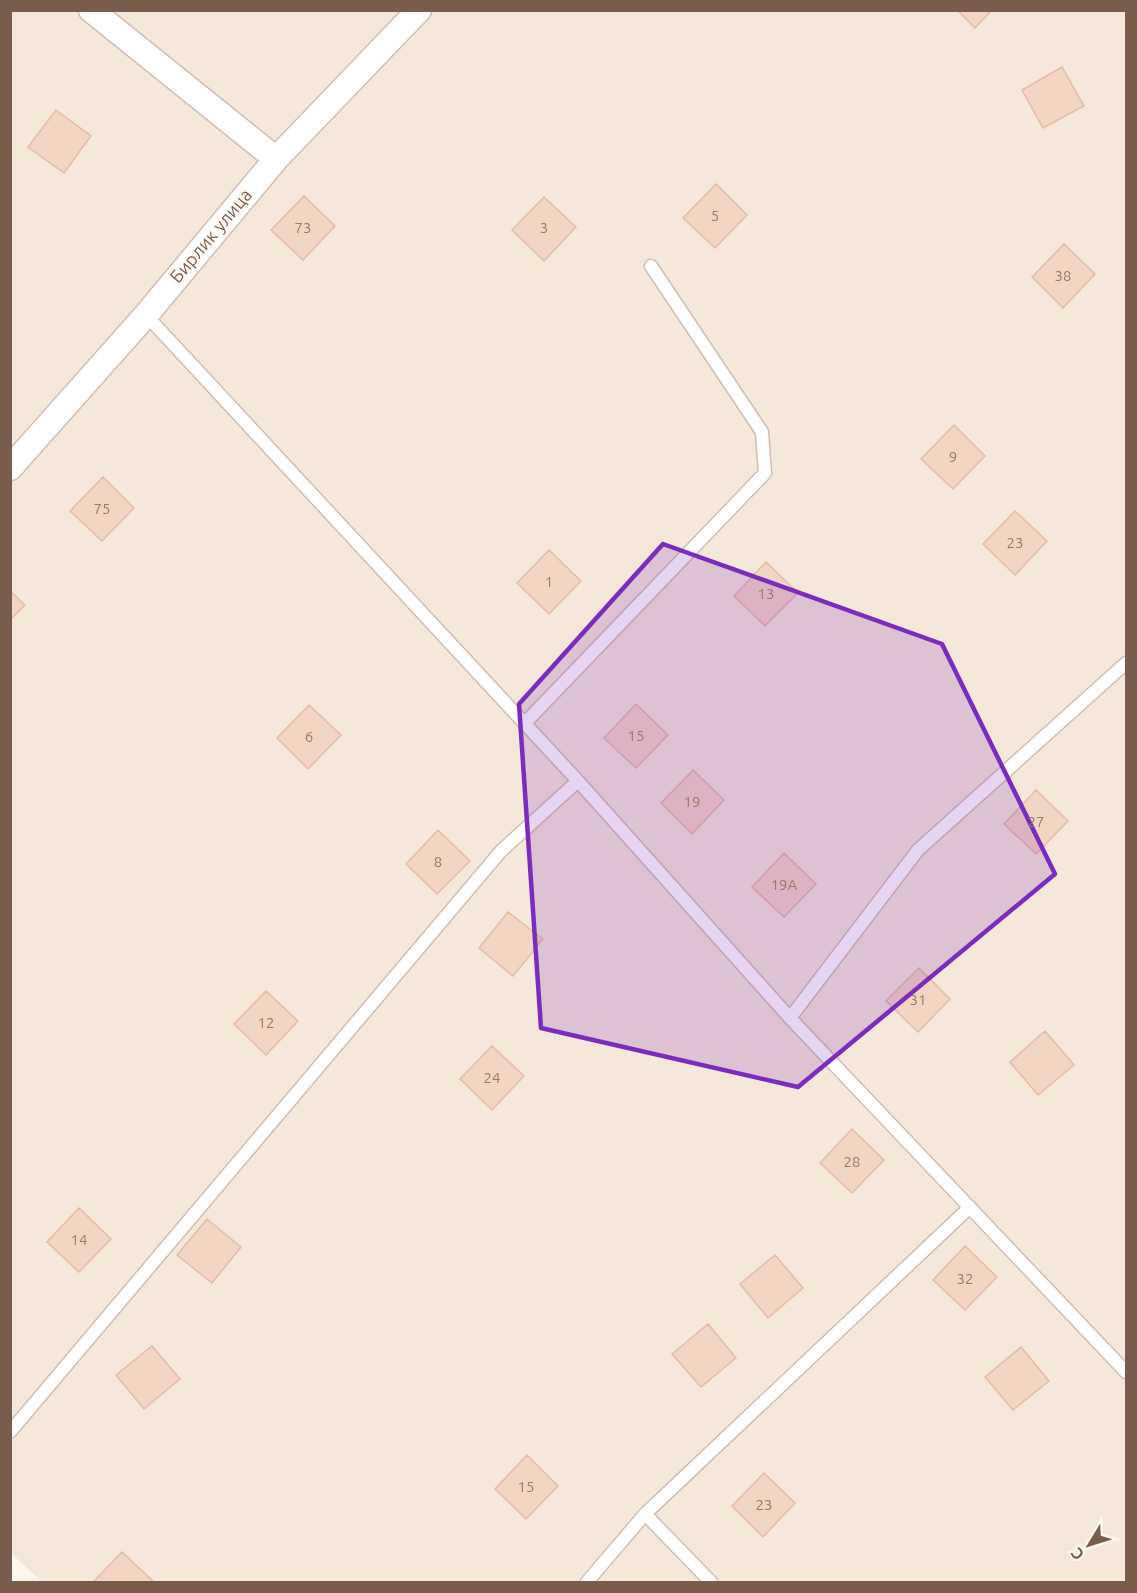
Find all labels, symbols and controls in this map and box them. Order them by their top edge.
street label: Бирлик улица [165,184,255,286]
house number: 5 [711,207,719,224]
house number: 73 [295,219,311,236]
house number: 3 [540,219,548,236]
house number: 38 [1055,267,1071,284]
house number: 9 [949,448,957,465]
house number: 75 [94,500,110,517]
house number: 23 [1007,534,1023,551]
house number: 1 [545,573,553,590]
house number: 13 [758,585,774,602]
house number: 15 [628,727,644,744]
house number: 6 [305,728,313,745]
house number: 19 [684,793,700,810]
house number: 27 [1028,813,1044,830]
house number: 8 [434,853,442,870]
house number: 19А [771,876,798,893]
house number: 31 [910,991,926,1008]
house number: 12 [258,1014,274,1031]
house number: 24 [484,1069,500,1086]
house number: 28 [844,1153,860,1170]
house number: 14 [71,1231,87,1248]
house number: 32 [957,1270,973,1287]
house number: 15 [518,1478,534,1495]
house number: 23 [756,1496,772,1513]
north arrow [1059,1515,1119,1575]
text: С [1067,1545,1087,1564]

